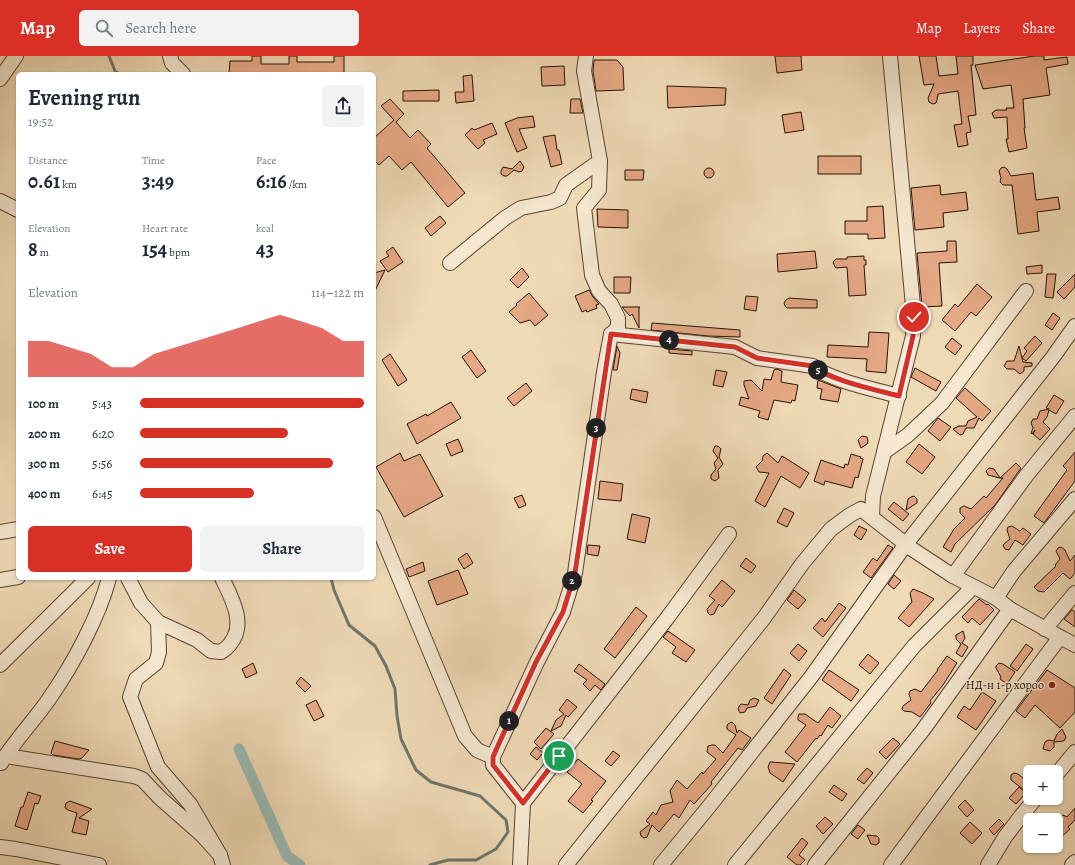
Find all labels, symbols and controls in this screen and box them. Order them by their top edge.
search box [79,10,359,46]
text: Map [20,15,55,41]
icon: search [93,17,115,39]
text: Search here [125,18,197,38]
text: Map [916,19,942,38]
text: Layers [964,19,1000,38]
text: Share [1022,19,1055,38]
text: Evening run [28,83,140,113]
button: share [322,85,364,127]
text: 19:52 [28,113,53,130]
text: Distance [28,153,67,168]
text: Time [142,153,165,168]
text: Pace [256,153,276,168]
text: 0.61 [28,168,60,195]
text: 3:49 [142,168,174,195]
text: 6:16 [256,168,287,195]
text: km [60,177,77,192]
text: /km [287,177,307,192]
text: Elevation [28,221,70,236]
text: Heart rate [142,221,188,236]
text: kcal [256,221,274,236]
text: 8 [28,236,38,263]
text: 154 [142,236,167,263]
text: 43 [256,236,274,263]
text: m [38,245,49,260]
text: bpm [167,245,190,260]
text: Elevation [28,284,78,301]
text: 114–122 m [311,284,364,301]
pin [897,300,931,334]
icon: check [903,306,925,328]
pin: 4 [659,330,679,350]
text: 4 [666,332,672,347]
pin: 5 [808,360,828,380]
text: 5 [816,362,820,377]
text: 100 m [28,395,59,412]
text: 5:43 [92,395,112,412]
pin: 3 [586,418,606,438]
text: 3 [594,420,598,435]
text: 200 m [28,425,61,442]
text: 6:20 [92,425,114,442]
text: 300 m [28,455,60,472]
text: 5:56 [92,455,112,472]
text: 400 m [28,485,60,502]
text: 6:45 [92,485,113,502]
button: Save [28,526,192,572]
button: Share [200,526,364,572]
pin: 2 [562,571,582,591]
text: 2 [569,573,575,588]
place label: НД-н 1-р хороо [966,677,1044,693]
marker: НД-н 1-р хороо [1047,680,1057,690]
pin: 1 [499,711,519,731]
text: 1 [507,713,511,728]
pin [542,739,576,773]
icon: arrive [548,745,570,767]
map controls [1023,765,1063,853]
button: + [1023,765,1063,805]
button: − [1023,813,1063,853]

